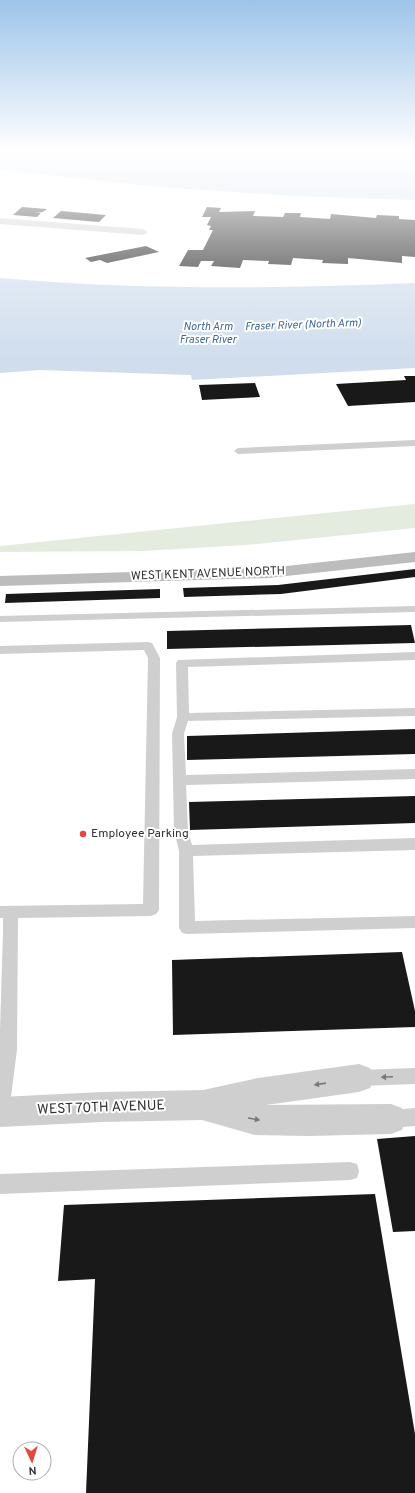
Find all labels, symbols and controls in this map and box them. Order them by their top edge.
water label: Fraser River (North Arm) [245,316,362,334]
water label: North Arm Fraser River [179,320,237,347]
street label: WEST KENT AVENUE NORTH [131,563,285,585]
place label: Employee Parking [91,826,189,842]
marker: Employee Parking [78,829,88,839]
one-way arrow [380,1074,393,1080]
one-way arrow [314,1081,326,1087]
street label: WEST 70TH AVENUE [37,1097,165,1119]
one-way arrow [248,1116,260,1122]
north arrow [12,1441,52,1481]
text: N [28,1463,37,1477]

